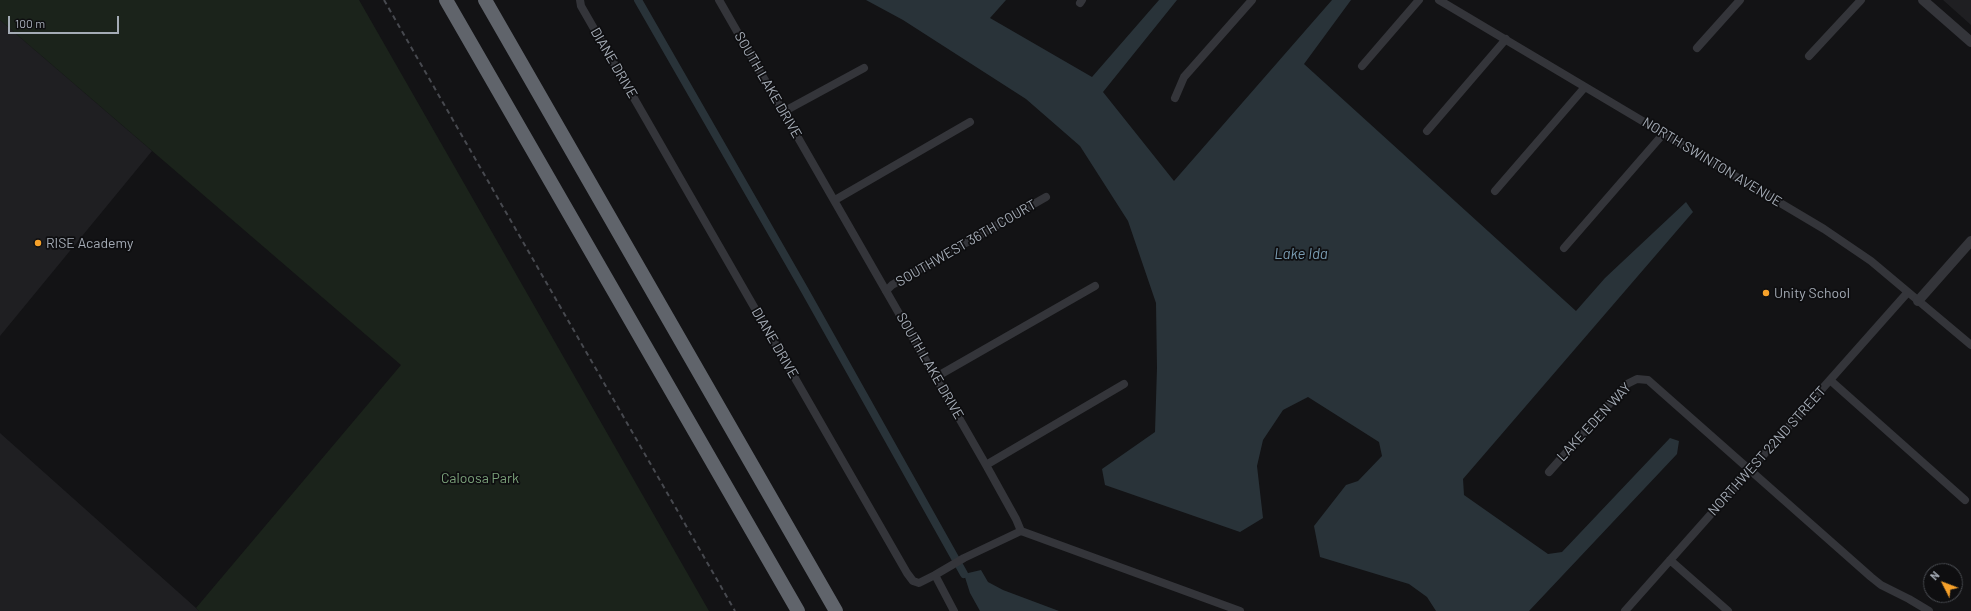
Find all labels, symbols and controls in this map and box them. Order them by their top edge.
scale bar [10,8,121,34]
text: 100 m [15,16,45,30]
street label: DIANE DRIVE [587,25,641,101]
street label: SOUTH LAKE DRIVE [731,29,805,141]
street label: NORTH SWINTON AVENUE [1639,114,1785,210]
street label: SOUTHWEST 36TH COURT [893,196,1039,290]
place label: RISE Academy [46,235,133,251]
marker: RISE Academy [33,238,43,248]
water label: Lake Ida [1274,245,1328,263]
place label: Unity School [1774,285,1850,301]
marker: Unity School [1761,288,1771,298]
street label: DIANE DRIVE [748,305,802,381]
street label: SOUTH LAKE DRIVE [893,310,967,422]
street label: LAKE EDEN WAY [1553,379,1635,465]
street label: NORTHWEST 22ND STREET [1705,383,1829,519]
park label: Caloosa Park [441,470,519,486]
north arrow [1923,563,1963,603]
text: N [1927,568,1942,582]

